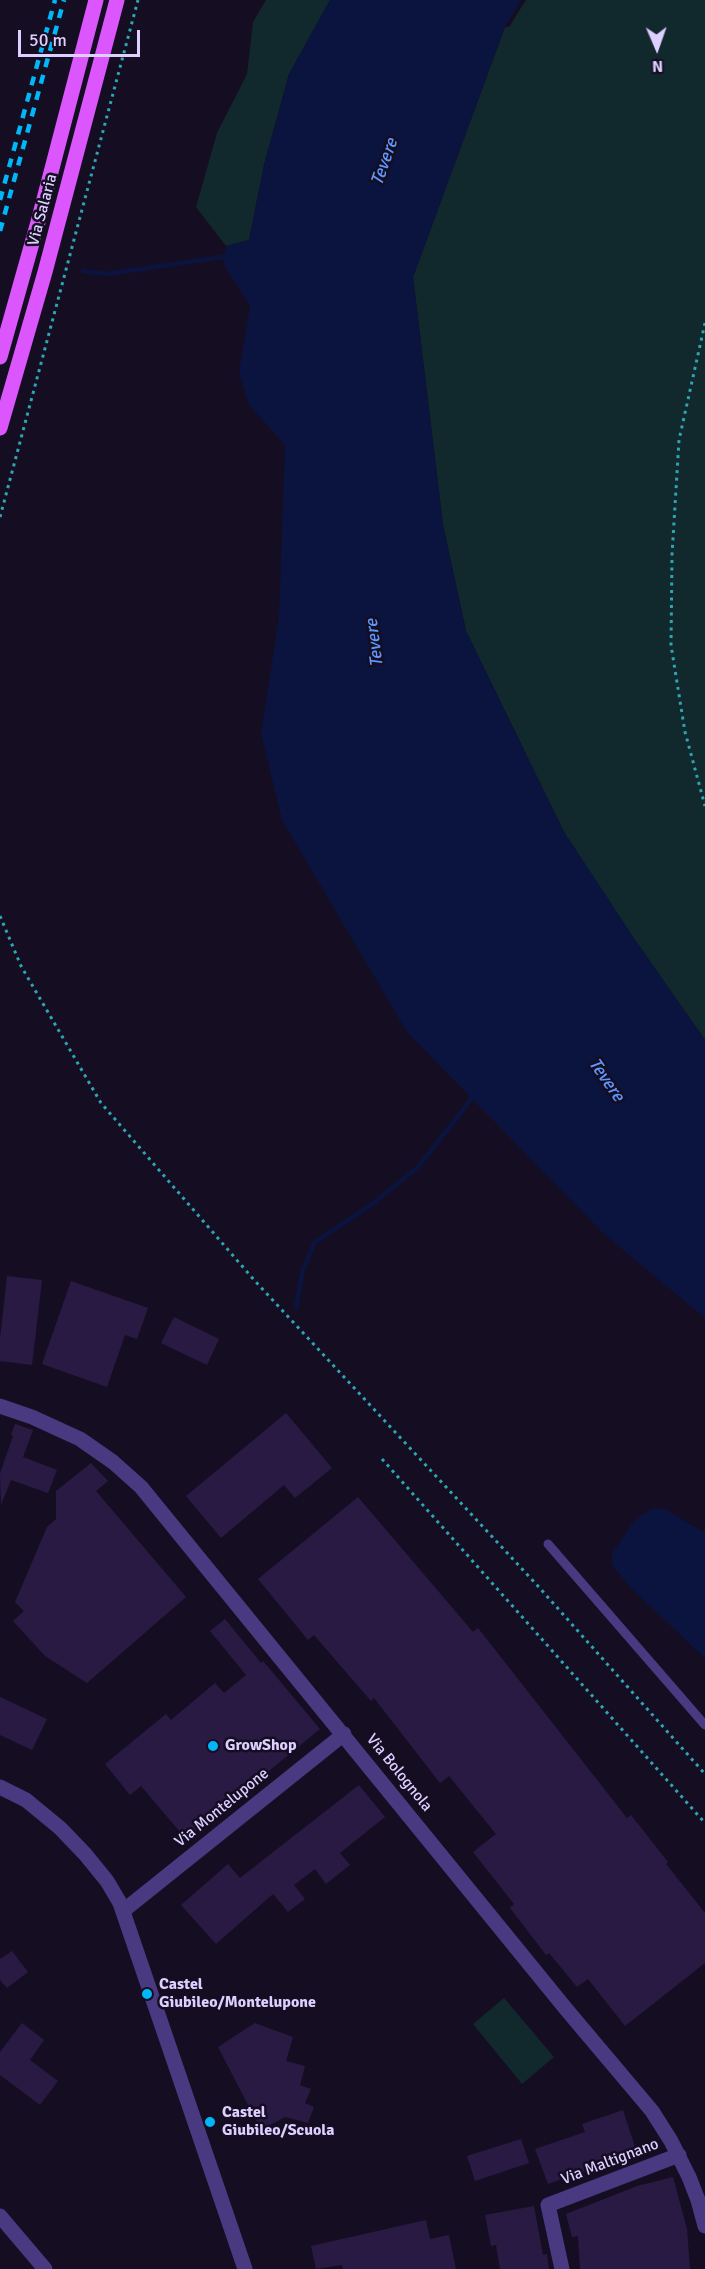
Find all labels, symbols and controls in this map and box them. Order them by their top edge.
scale bar [21,18,142,56]
north arrow [627,18,687,78]
text: 50 m [29,29,67,51]
text: N [652,56,664,76]
water label: Tevere [367,136,403,188]
street label: Via Salaria [24,172,62,248]
water label: Tevere [361,618,389,668]
water label: Tevere [583,1054,629,1106]
street label: Via Bolognola [362,1730,436,1816]
place label: GrowShop [225,1736,297,1756]
marker: GrowShop [206,1739,220,1753]
street label: Via Montelupone [171,1764,273,1852]
place label: Castel Giubileo/Montelupone [159,1975,316,2013]
marker: Castel Giubileo/Montelupone [140,1987,154,2001]
place label: Castel Giubileo/Scuola [222,2103,335,2141]
marker: Castel Giubileo/Scuola [203,2115,217,2129]
street label: Via Maltignano [558,2135,662,2189]

